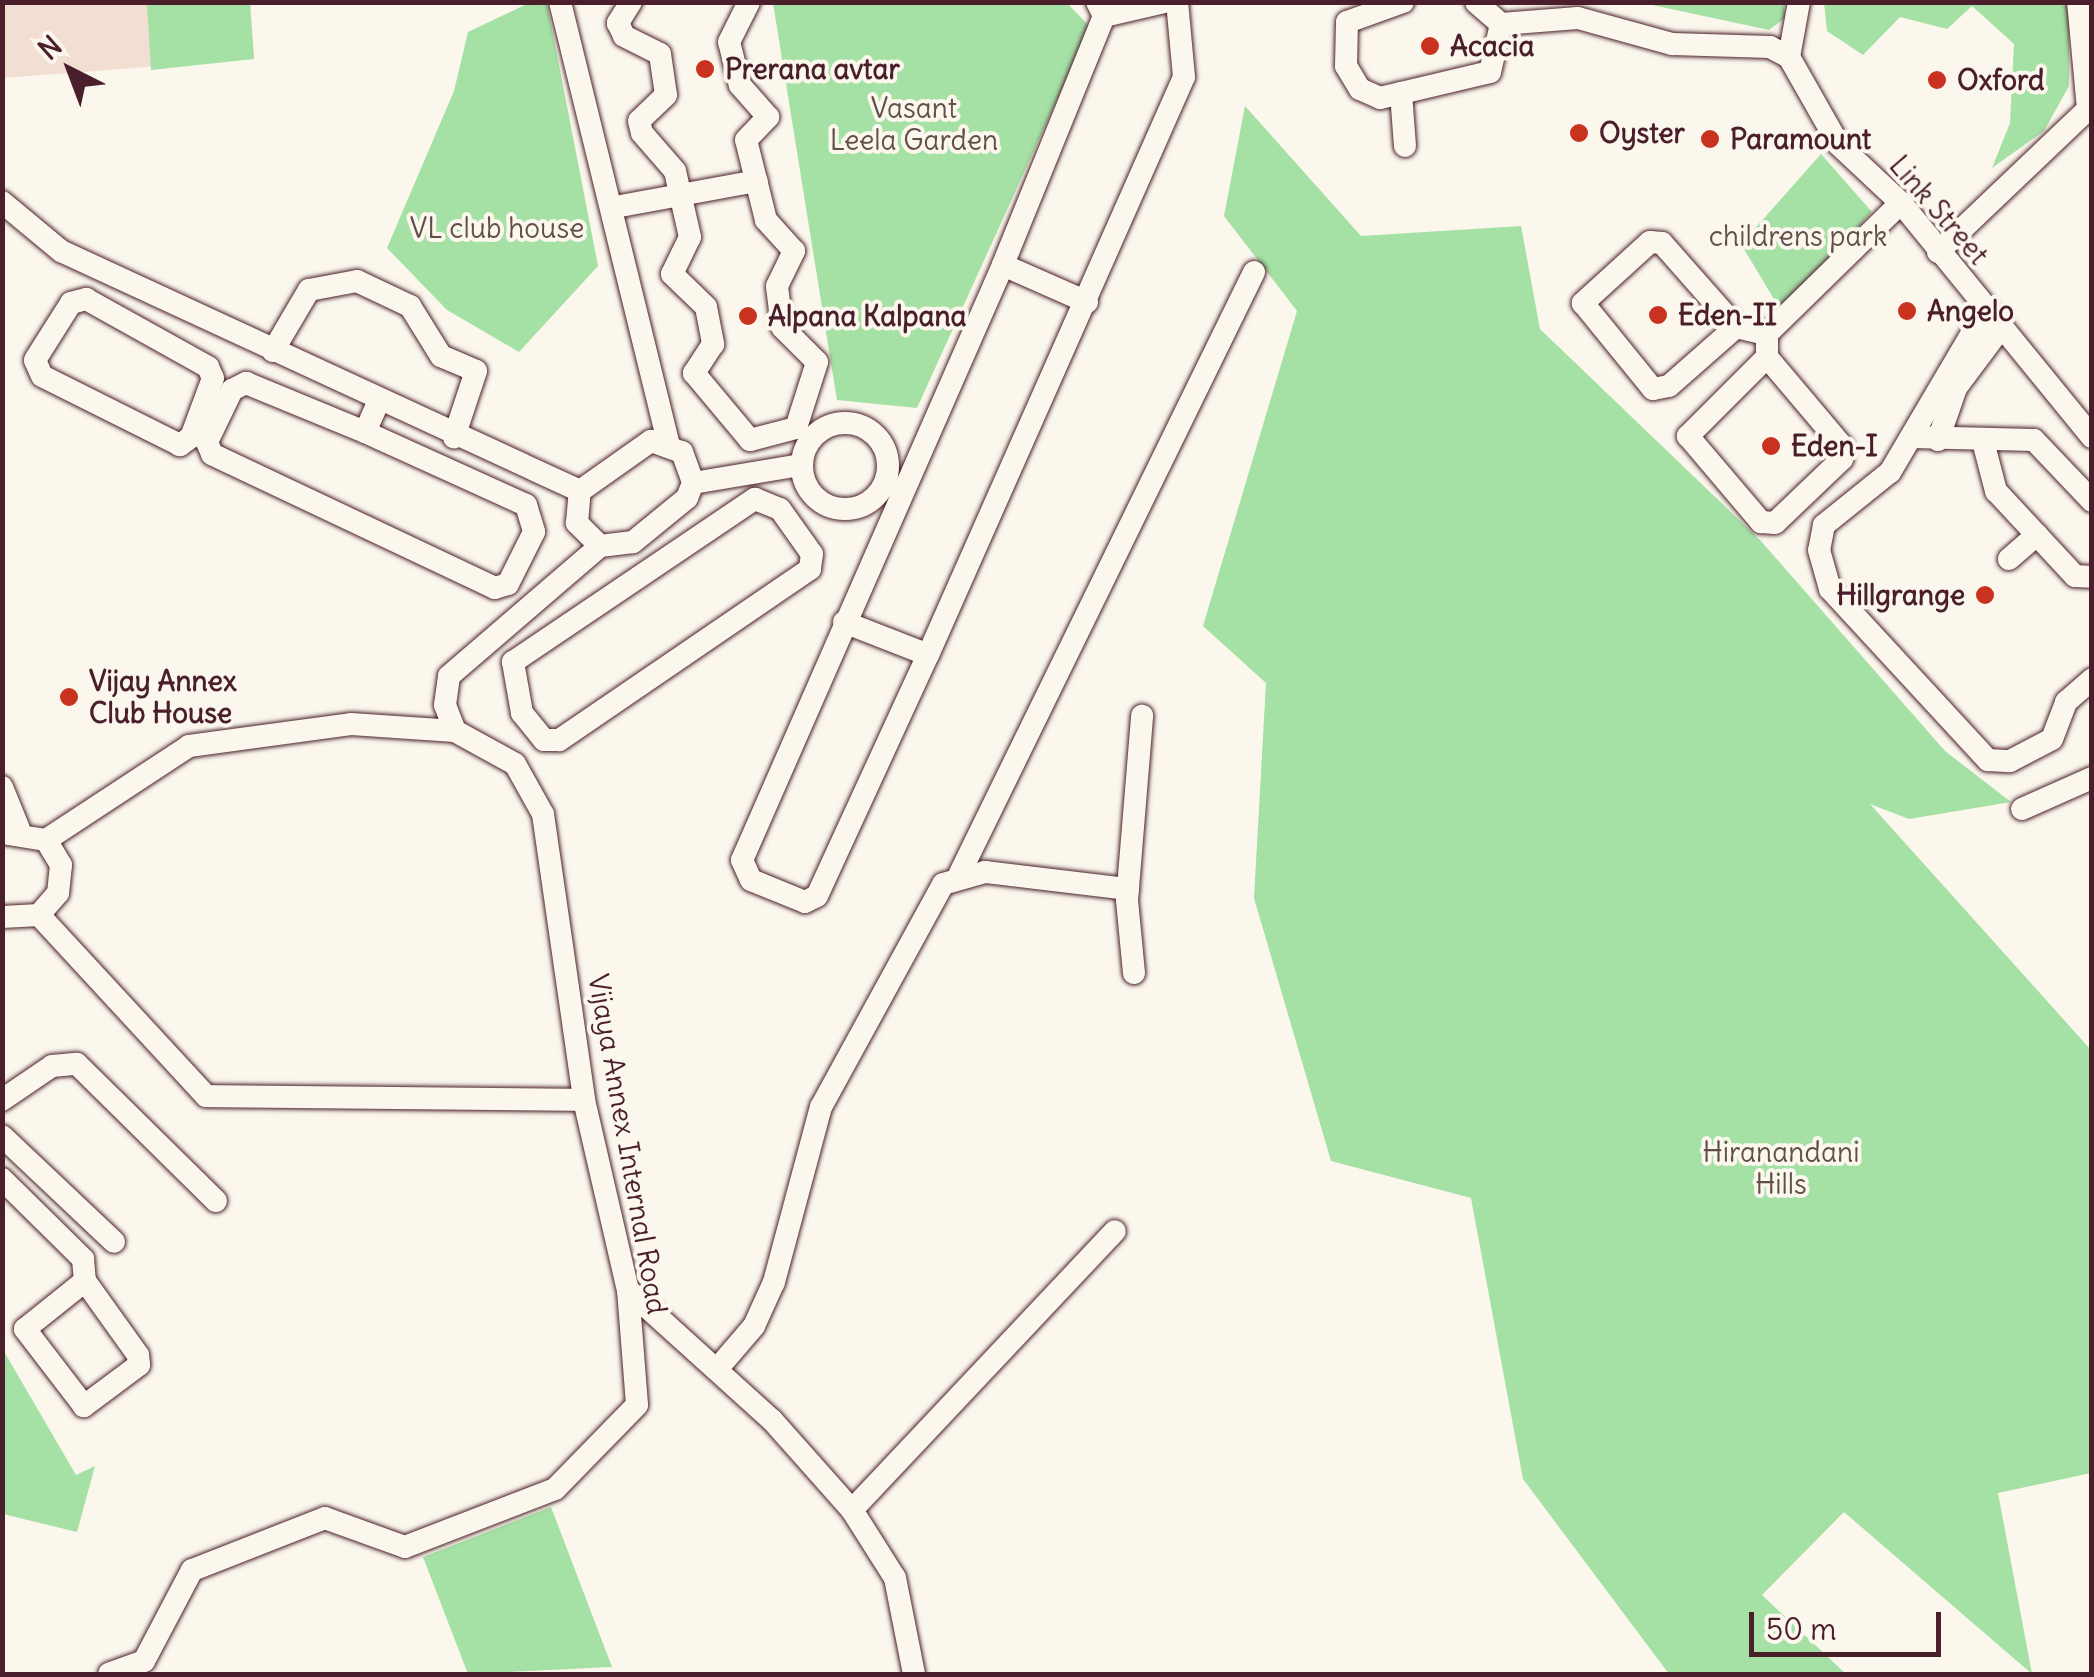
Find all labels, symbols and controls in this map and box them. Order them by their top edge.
north arrow [20,20,120,120]
text: N [31,28,69,68]
place label: Acacia [1450,29,1534,63]
marker: Acacia [1419,35,1441,57]
place label: Prerana avtar [725,52,900,86]
marker: Prerana avtar [694,58,716,80]
place label: Oxford [1957,63,2045,97]
marker: Oxford [1926,69,1948,91]
park label: Vasant Leela Garden [830,91,998,157]
place label: Oyster [1599,116,1685,150]
marker: Oyster [1568,122,1590,144]
place label: Paramount [1730,122,1871,156]
marker: Paramount [1699,128,1721,150]
street label: Link Street [1883,149,1995,271]
park label: VL club house [410,211,584,245]
park label: childrens park [1709,219,1887,253]
place label: Angelo [1927,294,2014,328]
place label: Eden-II [1678,298,1777,332]
place label: Alpana Kalpana [768,299,967,333]
marker: Angelo [1896,300,1918,322]
marker: Eden-II [1647,304,1669,326]
marker: Alpana Kalpana [737,305,759,327]
place label: Eden-I [1791,429,1878,463]
marker: Eden-I [1760,435,1782,457]
place label: Hillgrange [1836,578,1965,612]
marker: Hillgrange [1974,584,1996,606]
place label: Vijay Annex Club House [89,664,237,730]
marker: Vijay Annex Club House [58,686,80,708]
street label: Vijaya Annex Internal Road [582,971,674,1317]
park label: Hiranandani Hills [1703,1135,1859,1201]
scale bar [1754,1592,1946,1654]
text: 50 m [1766,1610,1836,1648]

